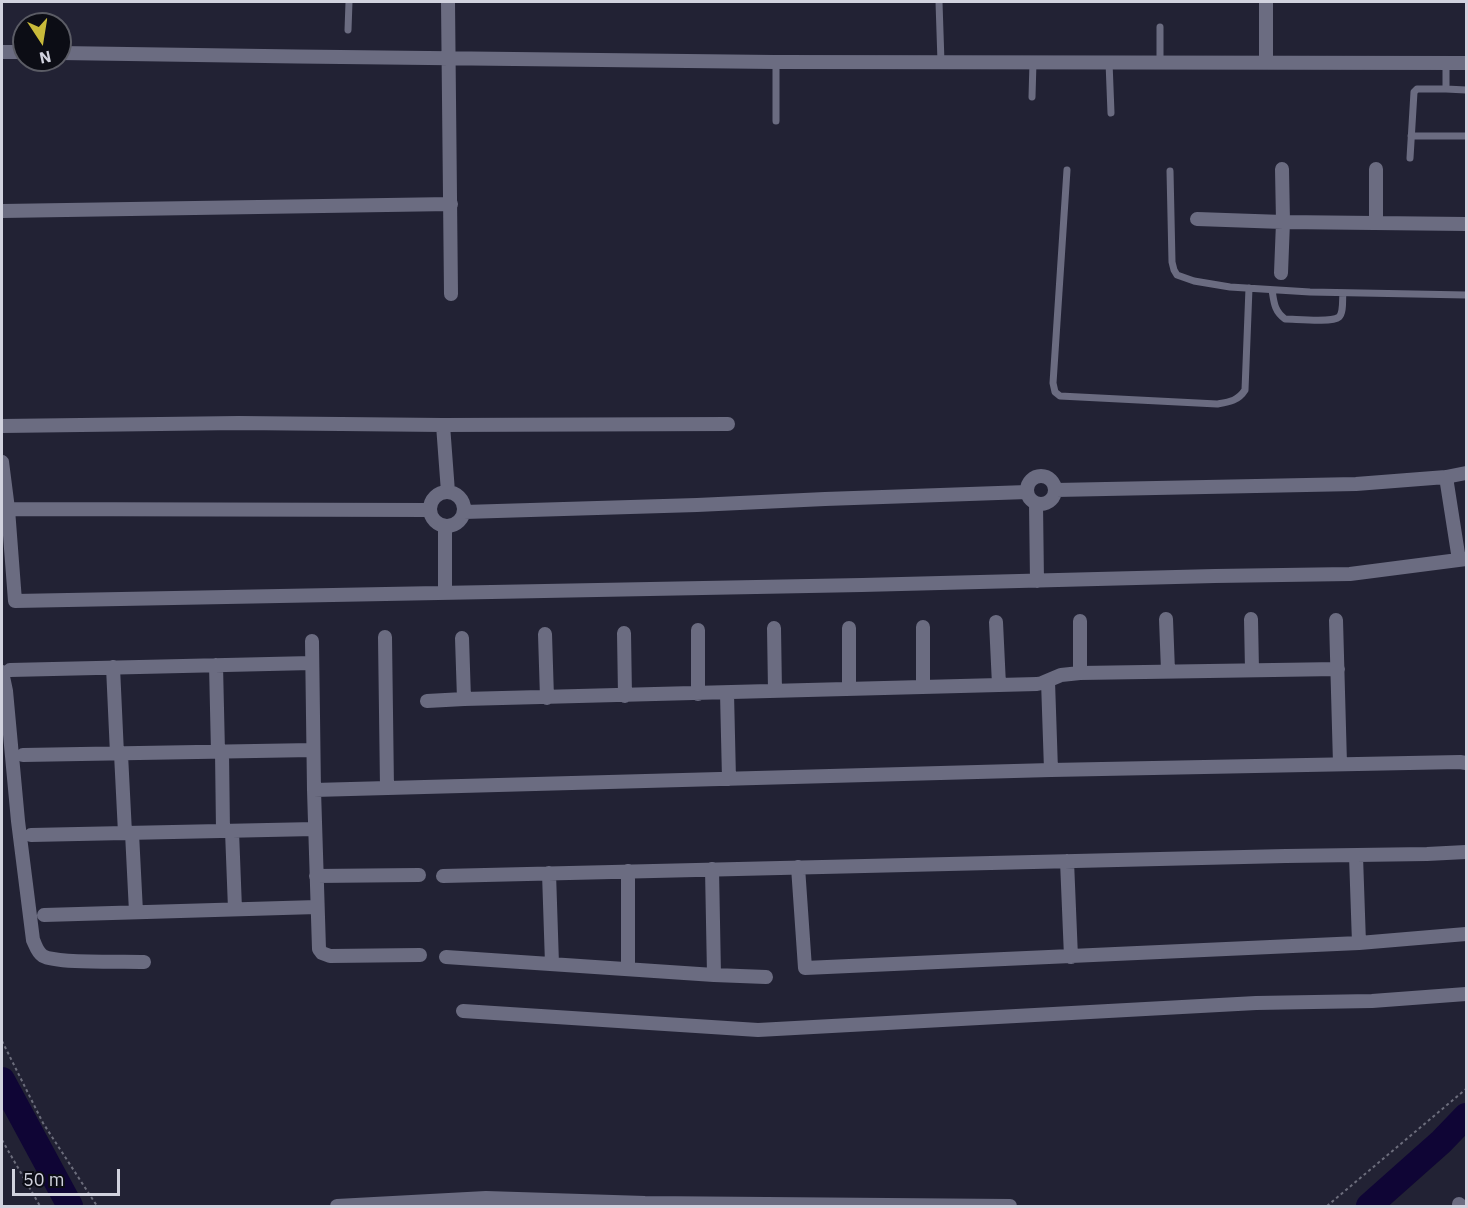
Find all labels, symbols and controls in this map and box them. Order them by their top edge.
north arrow [12,12,72,72]
text: N [38,47,53,69]
scale bar [15,1157,123,1195]
text: 50 m [23,1168,65,1191]

